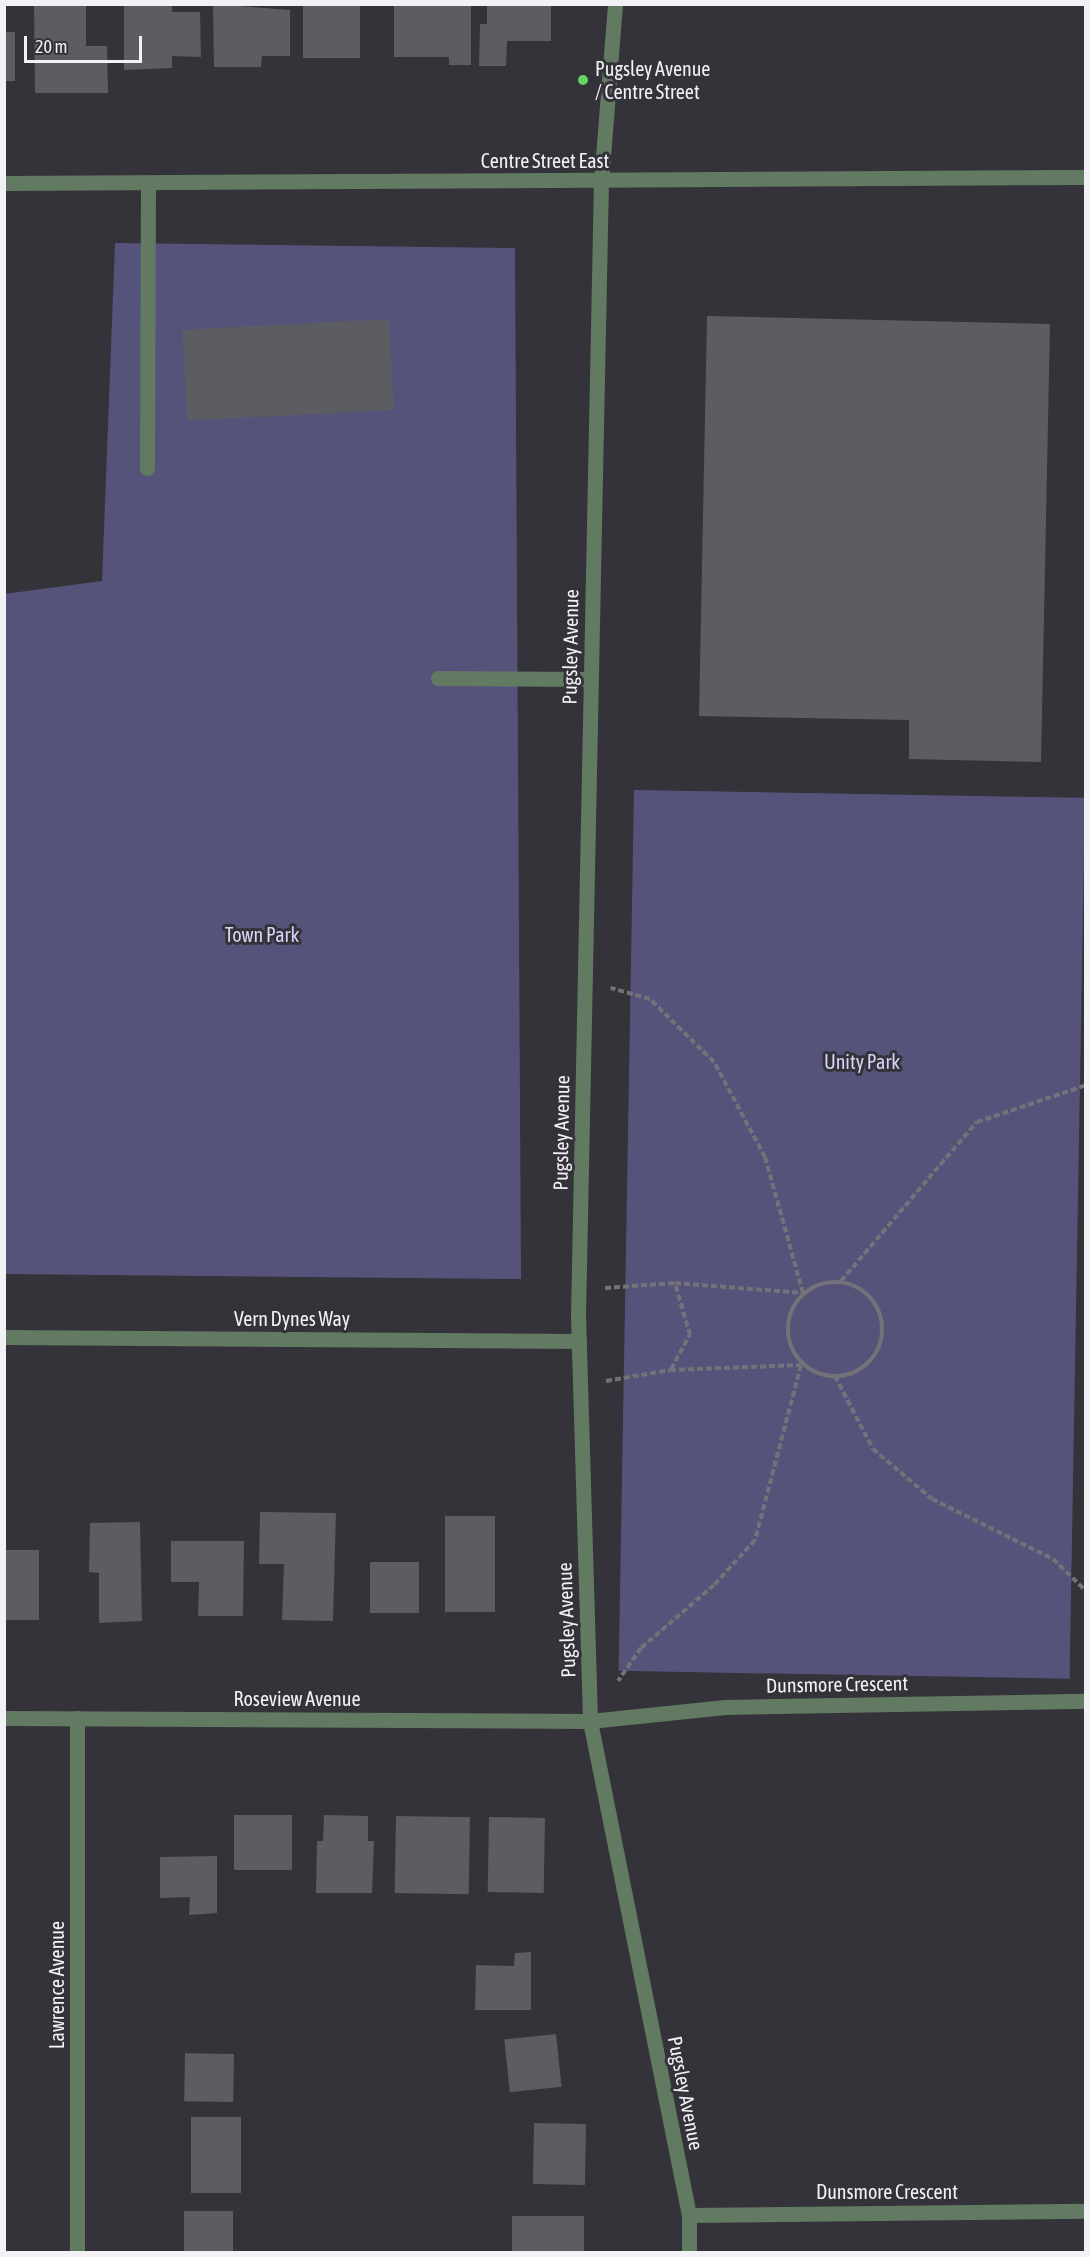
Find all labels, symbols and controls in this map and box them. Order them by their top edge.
scale bar [27,24,146,62]
text: 20 m [35,36,67,57]
place label: Pugsley Avenue / Centre Street [595,56,710,103]
marker: Pugsley Avenue / Centre Street [576,73,590,87]
street label: Centre Street East [481,148,609,172]
street label: Pugsley Avenue [557,589,583,705]
park label: Town Park [225,922,299,946]
park label: Unity Park [824,1049,900,1073]
street label: Pugsley Avenue [548,1075,574,1191]
street label: Vern Dynes Way [234,1306,350,1330]
street label: Pugsley Avenue [552,1562,580,1678]
street label: Dunsmore Crescent [766,1671,908,1697]
street label: Roseview Avenue [233,1686,361,1710]
street label: Lawrence Avenue [44,1921,68,2049]
street label: Pugsley Avenue [663,2034,709,2152]
street label: Dunsmore Crescent [816,2179,958,2203]

